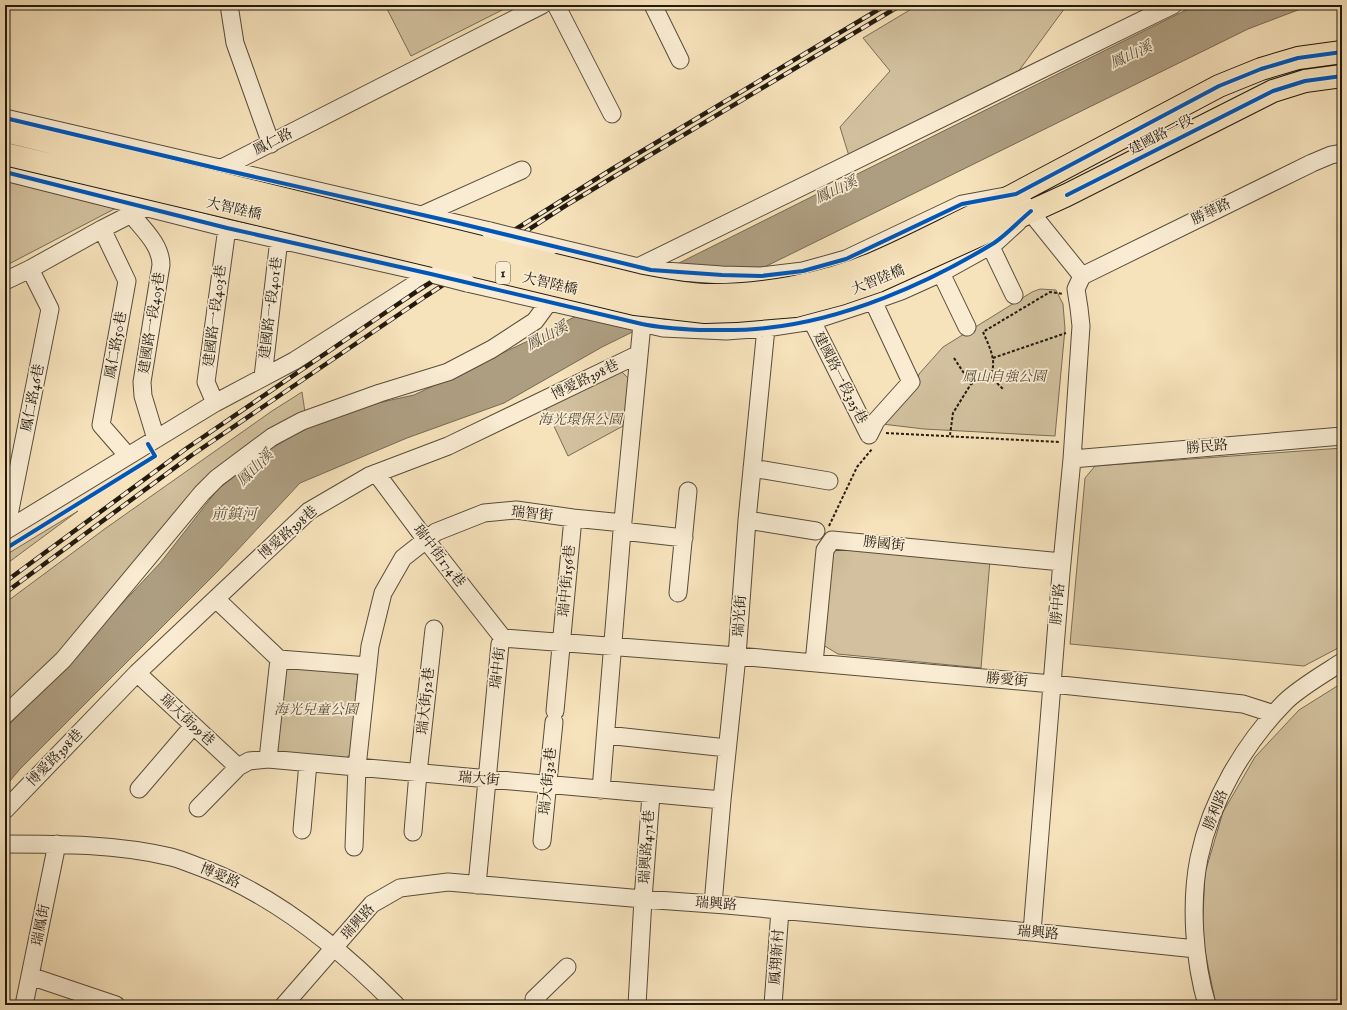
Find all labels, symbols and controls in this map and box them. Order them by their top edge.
water label: 鳳山溪 [1107,36,1157,73]
street label: 建國路一段 [1126,111,1196,159]
street label: 鳳仁路 [250,124,296,160]
water label: 鳳山溪 [812,171,862,208]
street label: 大智陸橋 [205,194,263,224]
street label: 勝華路 [1188,195,1234,229]
street label: 建國路一段401巷 [256,256,286,360]
street label: 大智陸橋 [849,261,907,299]
road number: 1 [496,262,510,284]
street label: 建國路一段403巷 [200,264,230,368]
street label: 大智陸橋 [521,269,579,299]
street label: 建國路一段405巷 [135,271,169,375]
street label: 鳳仁路50巷 [101,310,131,380]
water label: 鳳山溪 [523,316,573,355]
street label: 建國路一段325巷 [809,329,871,427]
street label: 博愛路398巷 [548,356,622,404]
street label: 鳳仁路46巷 [18,363,48,433]
park label: 鳳山自強公園 [962,368,1048,386]
park label: 海光環保公園 [538,411,624,429]
street label: 勝民路 [1185,436,1229,458]
water label: 鳳山溪 [232,444,279,491]
street label: 博愛路398巷 [255,502,321,564]
street label: 瑞智街 [510,503,554,525]
water label: 前鎮河 [211,505,259,524]
street label: 瑞中街174巷 [409,521,469,591]
street label: 勝國街 [862,533,906,555]
street label: 瑞中街156巷 [555,544,579,618]
street label: 勝中路 [1047,582,1069,626]
street label: 瑞光街 [730,594,750,638]
street label: 瑞中街 [487,646,509,690]
street label: 瑞大街52巷 [414,666,438,736]
street label: 勝愛街 [985,669,1029,691]
street label: 瑞大街99巷 [156,690,218,750]
park label: 海光兒童公園 [274,701,360,719]
street label: 博愛路398巷 [23,726,87,790]
street label: 瑞大街32巷 [536,746,560,816]
street label: 瑞大街 [457,768,501,790]
street label: 勝利路 [1200,787,1232,833]
street label: 瑞興路471巷 [635,809,659,885]
street label: 博愛路 [197,860,243,892]
street label: 瑞興路 [694,894,738,914]
street label: 瑞興路 [337,900,379,944]
street label: 瑞鳳街 [28,903,54,947]
street label: 瑞興路 [1016,922,1060,944]
street label: 鳳翔新村 [766,928,788,986]

